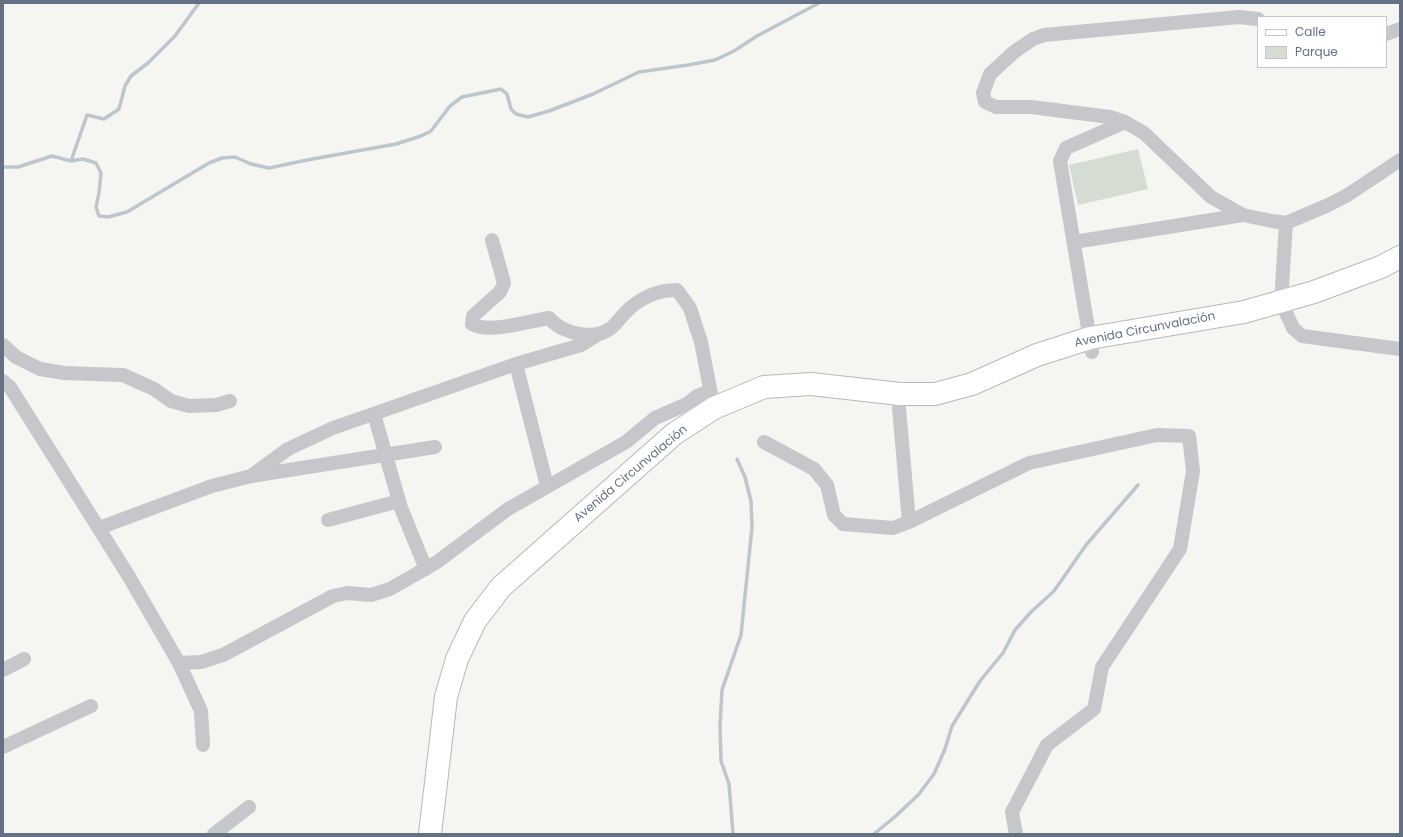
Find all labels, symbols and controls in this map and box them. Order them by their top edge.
legend [1257,16,1387,68]
text: Calle [1295,23,1326,40]
text: Parque [1295,43,1338,60]
street label: Avenida Circunvalación [1073,309,1217,351]
street label: Avenida Circunvalación [572,422,690,526]

